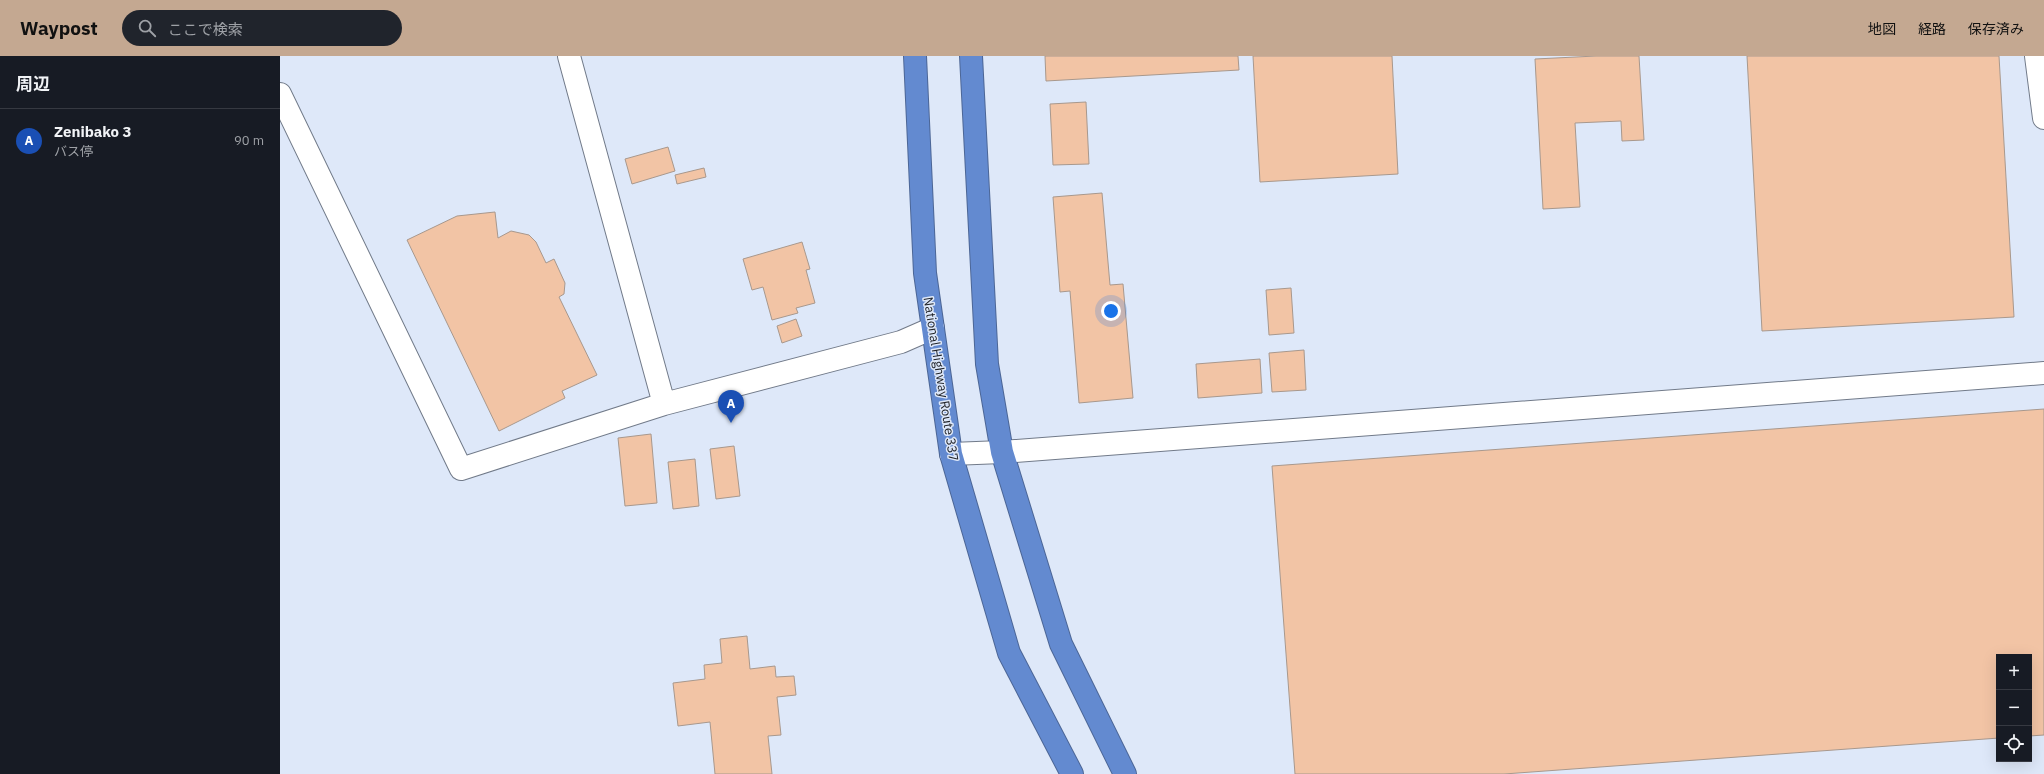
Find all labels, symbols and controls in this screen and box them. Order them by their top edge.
search box [122,10,402,46]
text: Waypost [20,16,98,40]
icon: search [136,17,158,39]
text: ここで検索 [168,20,243,39]
text: 地図 [1868,20,1896,38]
text: 経路 [1918,20,1946,38]
text: 保存済み [1968,20,2024,38]
text: 周辺 [16,73,50,95]
text: Zenibako 3 [54,122,132,141]
text: A [25,132,33,149]
text: 90 m [234,132,264,149]
text: バス停 [54,143,93,160]
street label: National Highway Route 337 [920,296,962,462]
your location [1101,301,1121,321]
pin: A [718,390,744,423]
map controls [1996,654,2032,762]
button: + [1996,654,2032,690]
button: − [1996,690,2032,726]
button: locate [1996,726,2032,762]

